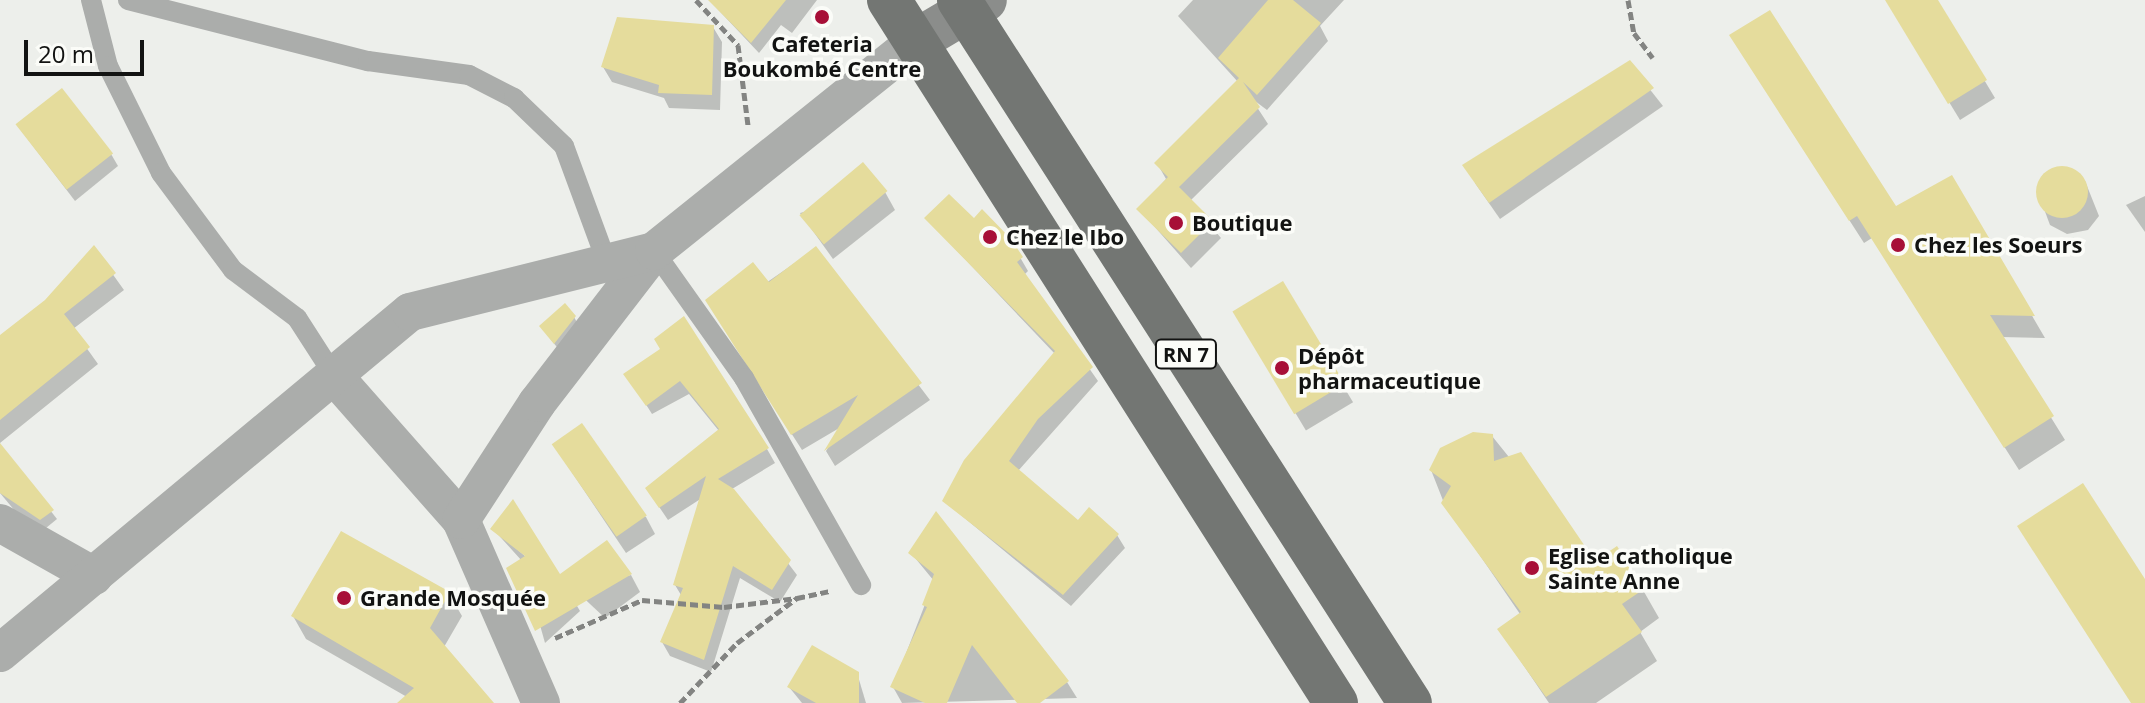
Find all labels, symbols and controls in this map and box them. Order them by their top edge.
marker: Cafeteria Boukombé Centre [813,8,831,26]
scale bar [28,24,148,74]
place label: Cafeteria Boukombé Centre [723,30,921,82]
text: 20 m [38,37,94,70]
place label: Boutique [1192,210,1293,236]
marker: Boutique [1167,214,1185,232]
place label: Chez le Ibo [1006,224,1124,250]
marker: Chez le Ibo [981,228,999,246]
place label: Chez les Soeurs [1914,232,2082,258]
marker: Chez les Soeurs [1889,236,1907,254]
road number: RN 7 [1154,338,1218,370]
place label: Dépôt pharmaceutique [1298,342,1481,394]
marker: Dépôt pharmaceutique [1273,359,1291,377]
place label: Eglise catholique Sainte Anne [1548,542,1733,594]
marker: Eglise catholique Sainte Anne [1523,559,1541,577]
place label: Grande Mosquée [360,585,546,611]
marker: Grande Mosquée [335,589,353,607]

